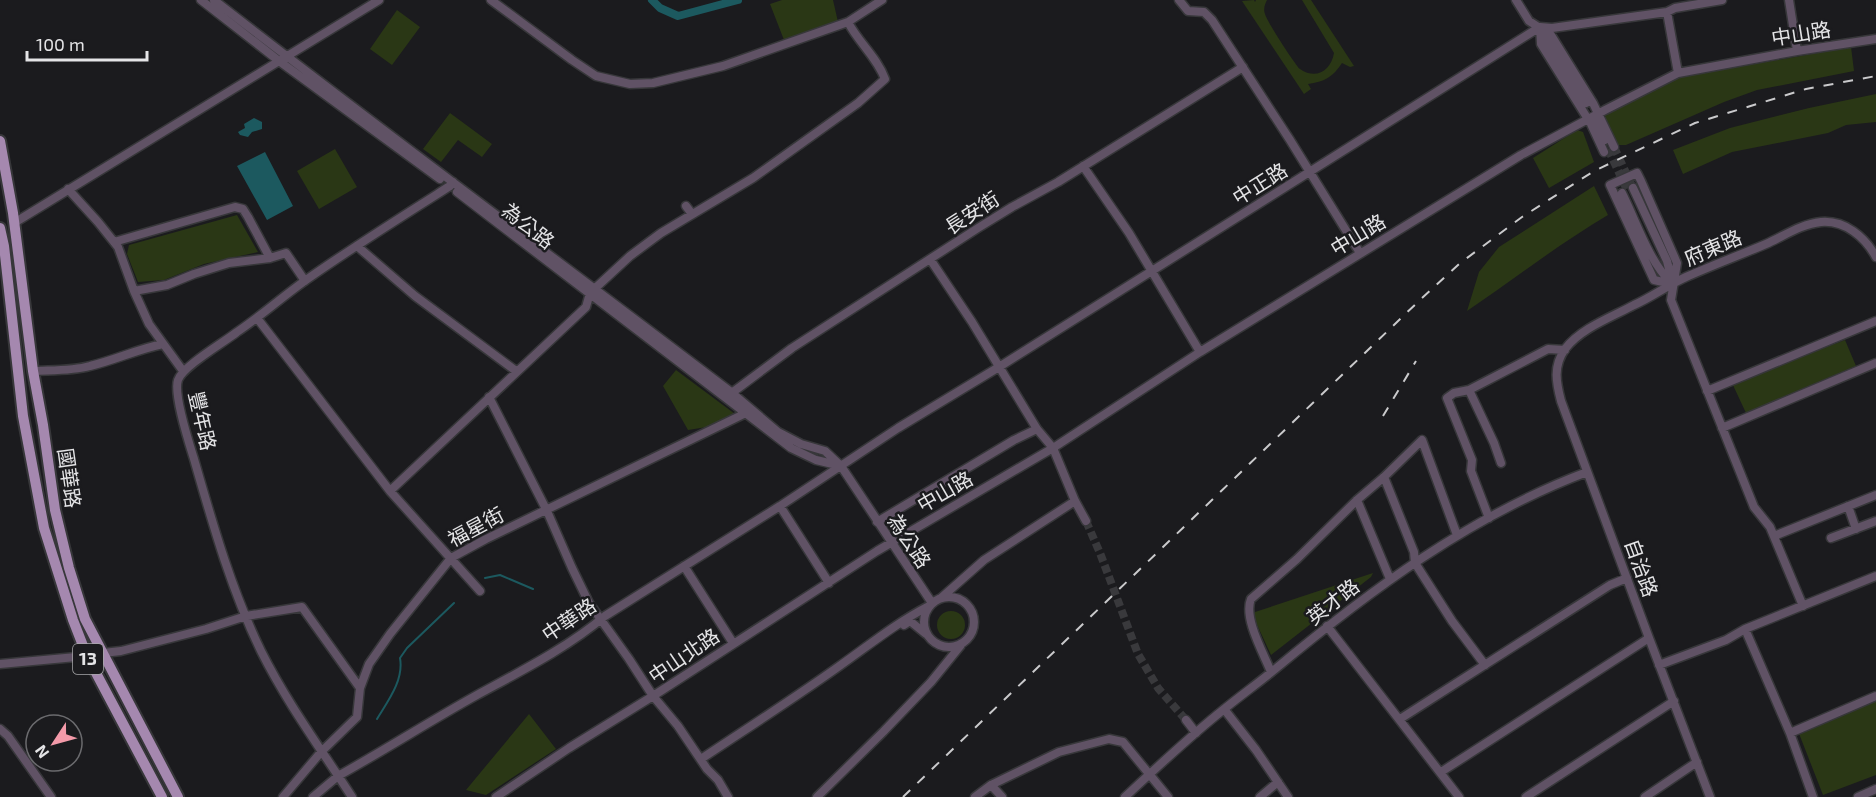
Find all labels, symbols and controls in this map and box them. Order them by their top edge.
street label: 中山路 [1769,16,1832,50]
scale bar [27,24,147,62]
text: 100 m [36,33,85,55]
street label: 中正路 [1228,157,1291,209]
street label: 長安街 [940,186,1003,239]
street label: 為公路 [498,197,560,253]
street label: 中山路 [1326,208,1389,260]
street label: 府東路 [1680,224,1745,270]
street label: 豐年路 [185,389,221,453]
street label: 國華路 [54,446,86,509]
street label: 中山路 [913,466,976,517]
street label: 福星街 [443,501,508,551]
street label: 為公路 [883,509,937,572]
street label: 自治路 [1620,535,1663,600]
street label: 英才路 [1301,573,1363,629]
street label: 中華路 [537,592,600,646]
street label: 中山北路 [644,623,723,687]
road number: 13 [73,644,103,674]
north arrow [24,713,84,773]
text: N [30,742,53,762]

